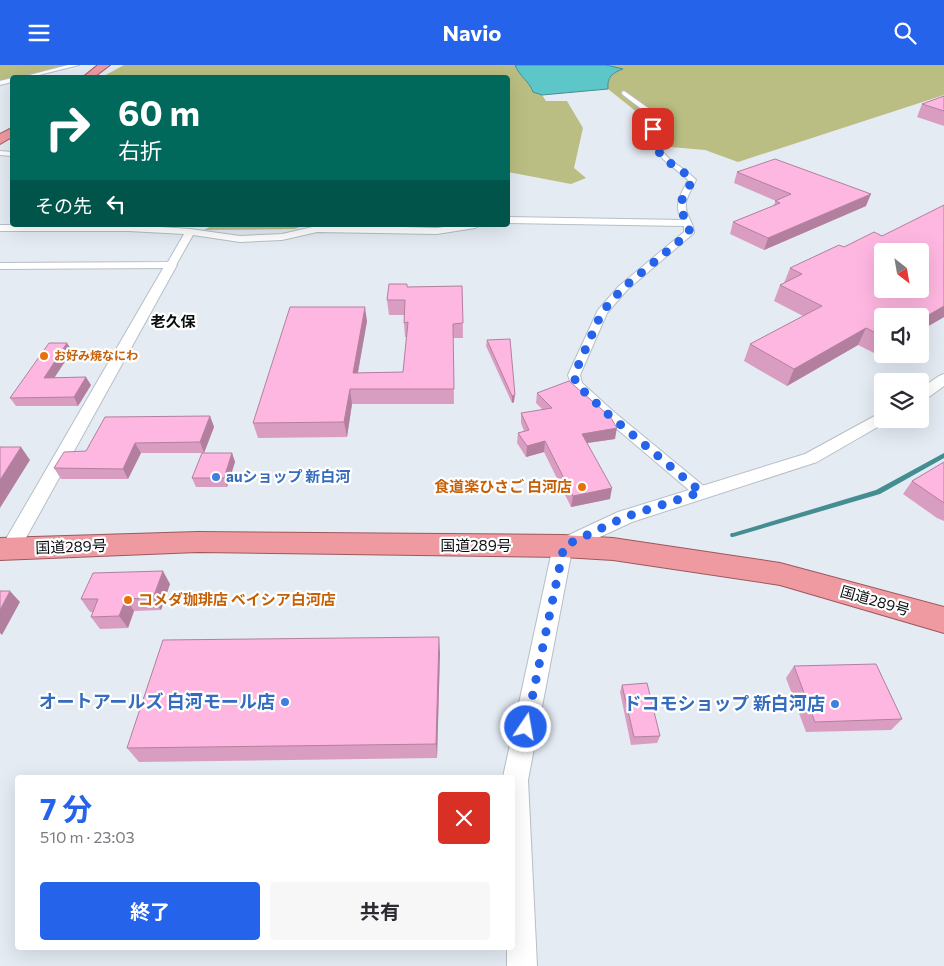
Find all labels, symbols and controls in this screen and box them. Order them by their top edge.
icon: menu [25,19,53,47]
text: Navio [442,19,502,46]
icon: search [891,19,919,47]
text: 60 m [118,90,200,133]
icon: right [35,95,100,160]
pin [632,108,674,150]
icon: arrive [639,115,667,143]
text: 右折 [118,137,162,164]
icon: left [102,190,130,218]
text: その先 [35,194,92,217]
north arrow [874,243,929,297]
map controls [874,243,929,428]
button: sound [874,308,929,363]
district label: 老久保 [150,312,196,330]
place label: お好み焼なにわ [54,348,138,362]
marker: お好み焼なにわ [38,350,50,362]
button: layers [874,373,929,428]
place label: auショップ 新白河 [226,467,350,485]
marker: auショップ 新白河 [210,471,222,483]
place label: 食道楽ひさご 白河店 [434,477,572,495]
marker: 食道楽ひさご 白河店 [576,481,588,493]
street label: 国道289号 [35,536,107,556]
street label: 国道289号 [440,536,512,554]
street label: 国道289号 [838,582,912,619]
place label: コメダ珈琲店 ベイシア白河店 [138,590,336,608]
marker: コメダ珈琲店 ベイシア白河店 [122,594,134,606]
place label: オートアールズ 白河モール店 [39,690,275,712]
place label: ドコモショップ 新白河店 [624,692,825,714]
marker: オートアールズ 白河モール店 [279,696,291,708]
marker: ドコモショップ 新白河店 [829,698,841,710]
position arrow [499,700,551,752]
text: 7 分 [40,789,92,826]
button: close [438,792,490,844]
text: 510 m · 23:03 [40,827,135,846]
button: 終了 [40,882,260,940]
button: 共有 [270,882,490,940]

